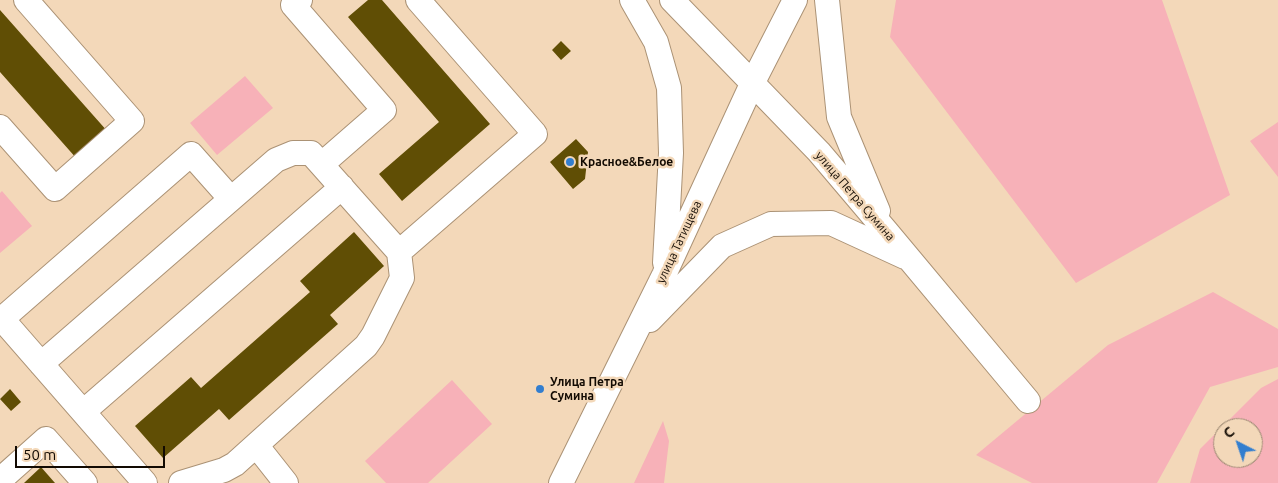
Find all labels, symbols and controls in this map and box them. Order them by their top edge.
street label: улица Петра Сумина [812,148,898,244]
place label: Красное&Белое [580,155,673,169]
marker: Красное&Белое [564,156,576,168]
street label: улица Татищева [654,198,704,286]
place label: Улица Петра Сумина [550,375,624,403]
marker: Улица Петра Сумина [534,383,546,395]
north arrow [1213,418,1263,468]
text: С [1220,423,1237,441]
scale bar [18,436,168,468]
text: 50 m [23,446,56,463]

